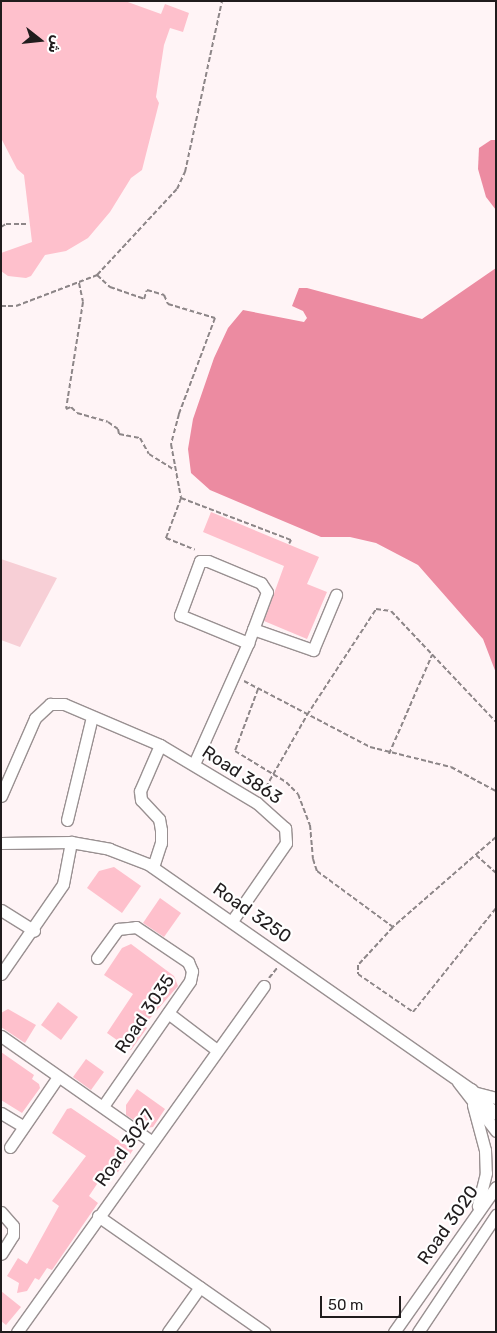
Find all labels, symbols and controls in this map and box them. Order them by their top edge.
north arrow [15,15,65,65]
text: ش [44,33,66,55]
street label: Road 3863 [198,741,286,809]
street label: Road 3250 [209,878,295,948]
street label: Road 3035 [111,970,179,1058]
street label: Road 3027 [91,1105,159,1191]
street label: Road 3020 [413,1181,483,1269]
scale bar [322,1286,403,1318]
text: 50 m [328,1296,363,1314]

